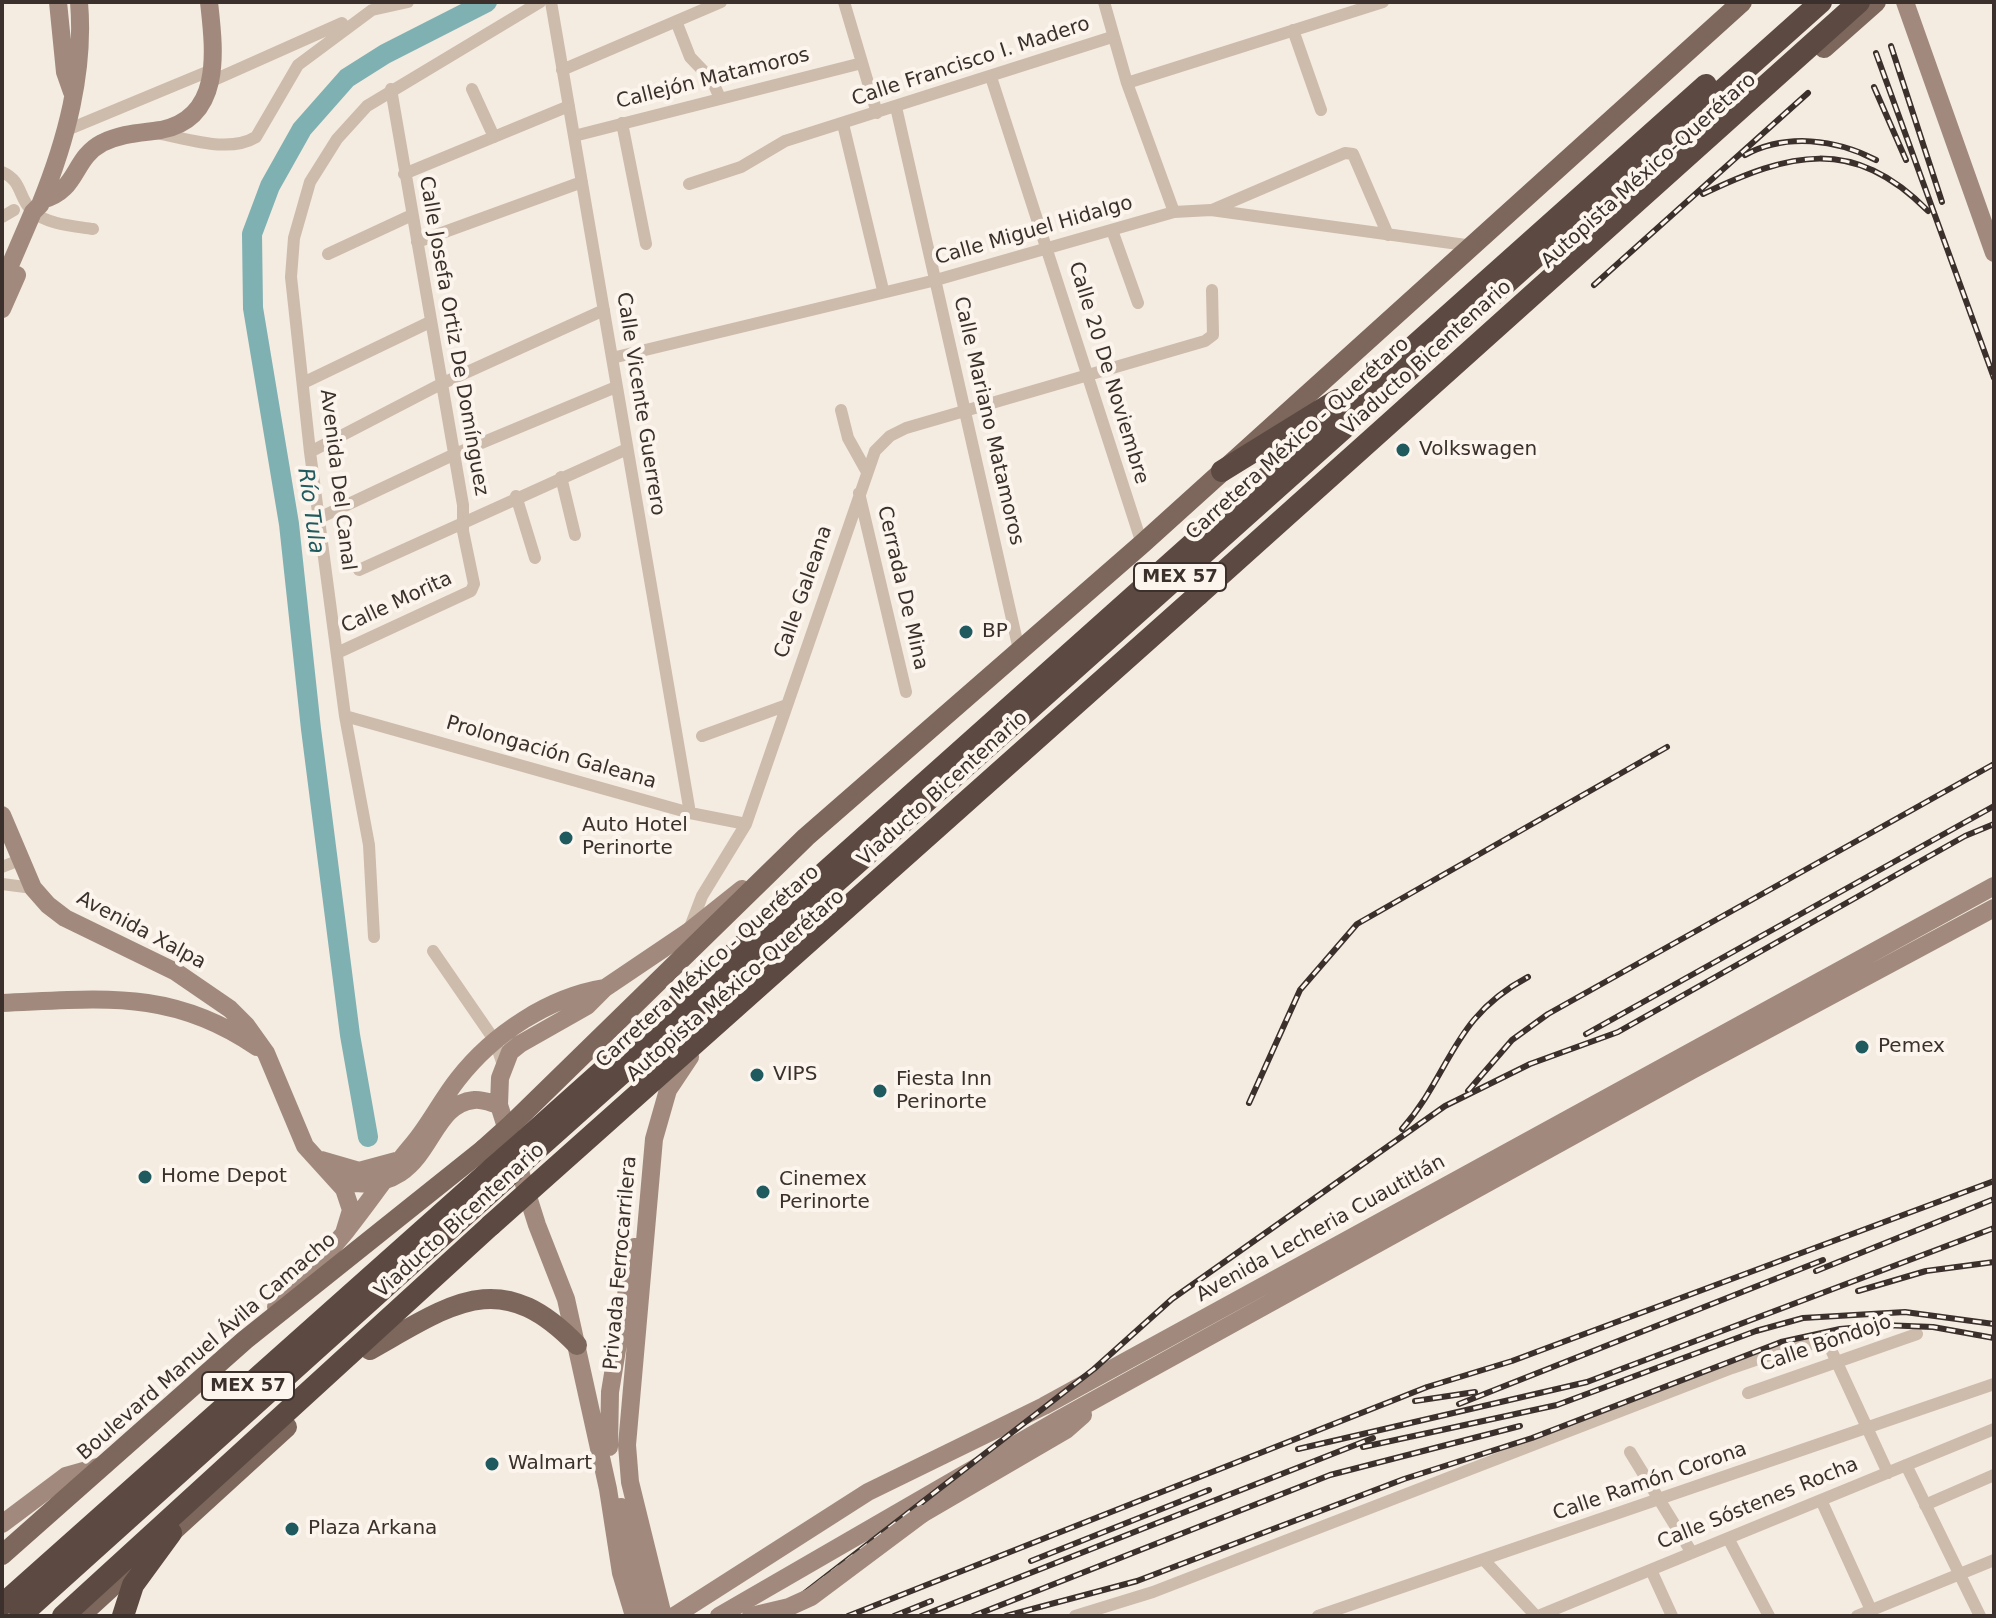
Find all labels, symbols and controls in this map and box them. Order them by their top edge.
street label: Calle Francisco I. Madero [849,12,1093,112]
street label: Callejón Matamoros [614,43,812,115]
street label: Autopista México-Querétaro [1537,68,1761,274]
street label: Calle Josefa Ortiz De Domínguez [413,174,493,498]
street label: Calle Miguel Hidalgo [932,191,1136,271]
street label: Calle 20 De Noviembre [1063,259,1153,487]
street label: Viaducto Bicentenario [1337,275,1517,441]
street label: Calle Vicente Guerrero [610,291,670,517]
street label: Calle Mariano Matamoros [948,294,1028,548]
street label: Carretera México - Querétaro [1182,332,1414,546]
street label: Avenida Del Canal [314,388,360,572]
place label: Volkswagen [1419,438,1537,462]
marker: Volkswagen [1394,441,1412,459]
water label: Río Tula [291,466,329,556]
street label: Cerrada De Mina [871,504,933,672]
street label: Calle Galeana [770,522,838,662]
road number: MEX 57 [1134,563,1226,591]
street label: Calle Morita [338,567,456,639]
place label: BP [982,620,1008,644]
marker: BP [957,623,975,641]
street label: Viaducto Bicentenario [853,706,1033,872]
street label: Prolongación Galeana [443,711,659,795]
place label: Auto Hotel Perinorte [582,814,688,861]
marker: Auto Hotel Perinorte [557,829,575,847]
street label: Carretera México - Querétaro [592,860,824,1074]
street label: Autopista México-Querétaro [622,885,850,1087]
street label: Avenida Xalpa [72,887,210,975]
place label: Pemex [1878,1035,1945,1059]
marker: Pemex [1853,1038,1871,1056]
place label: VIPS [773,1063,817,1087]
marker: VIPS [748,1066,766,1084]
place label: Fiesta Inn Perinorte [896,1068,992,1115]
marker: Fiesta Inn Perinorte [871,1082,889,1100]
street label: Viaducto Bicentenario [370,1138,550,1304]
street label: Avenida Lecheria Cuautitlán [1192,1150,1450,1308]
street label: Privada Ferrocarrilera [600,1155,642,1371]
place label: Home Depot [161,1165,287,1189]
marker: Home Depot [136,1168,154,1186]
place label: Cinemex Perinorte [779,1168,870,1215]
marker: Cinemex Perinorte [754,1183,772,1201]
street label: Boulevard Manuel Ávila Camacho [73,1228,341,1466]
street label: Calle Bondojo [1757,1310,1895,1378]
road number: MEX 57 [202,1372,294,1400]
street label: Calle Ramón Corona [1550,1438,1750,1526]
place label: Walmart [508,1452,592,1476]
street label: Calle Sóstenes Rocha [1654,1453,1862,1555]
marker: Walmart [483,1455,501,1473]
place label: Plaza Arkana [308,1517,437,1541]
marker: Plaza Arkana [283,1520,301,1538]

